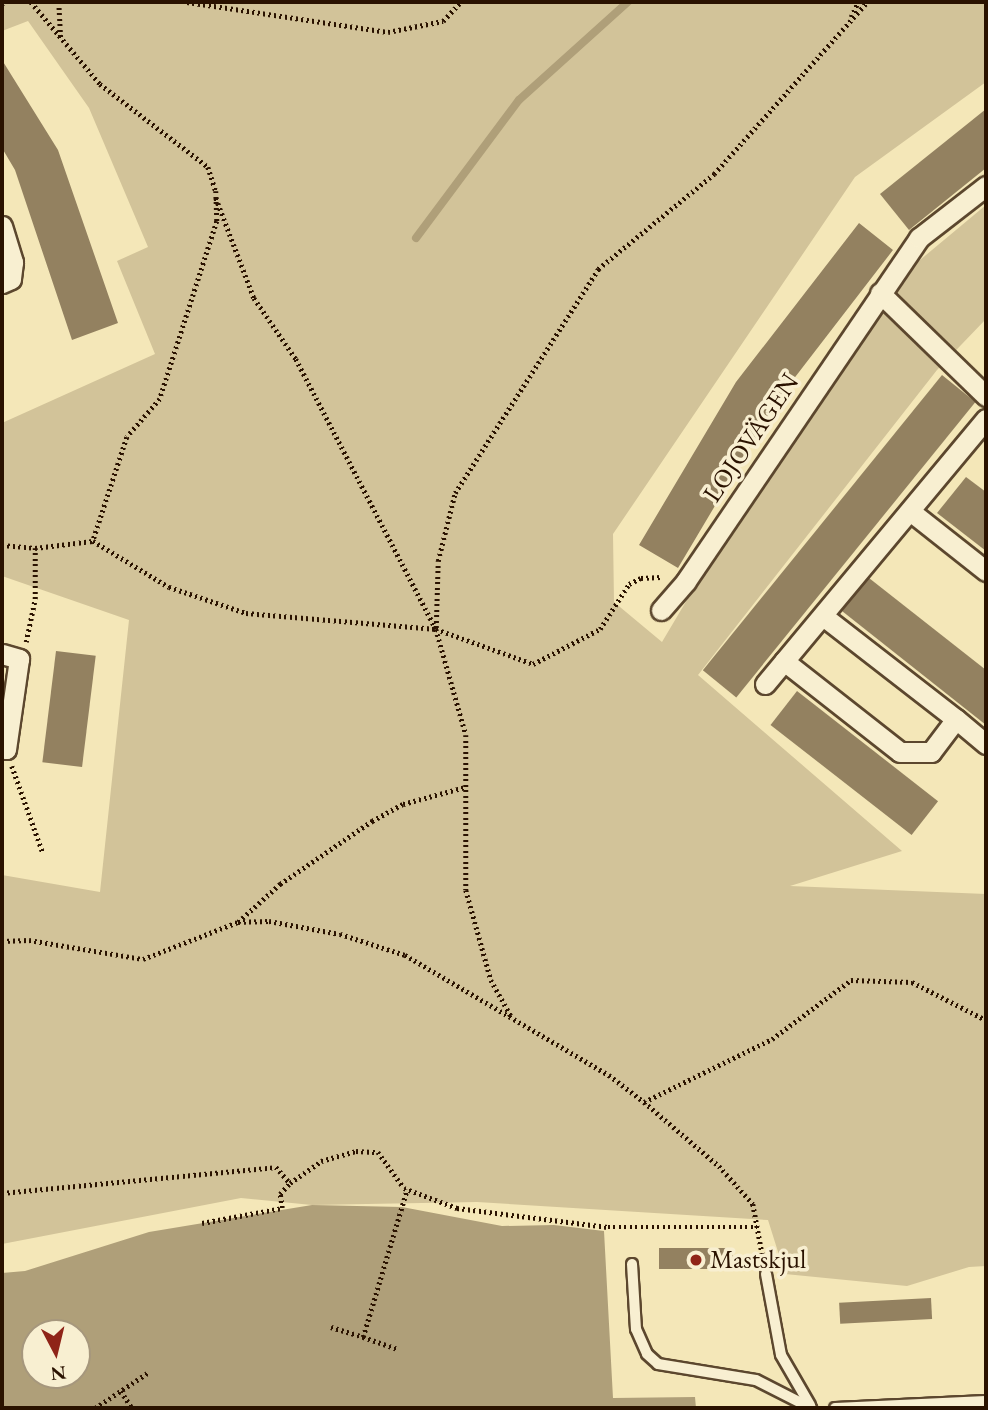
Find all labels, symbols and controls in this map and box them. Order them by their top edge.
street label: LOJOVÄGEN [697,368,805,508]
place label: Mastskjul [710,1244,806,1276]
marker: Mastskjul [688,1252,704,1268]
north arrow [21,1319,91,1389]
text: N [49,1360,68,1387]

